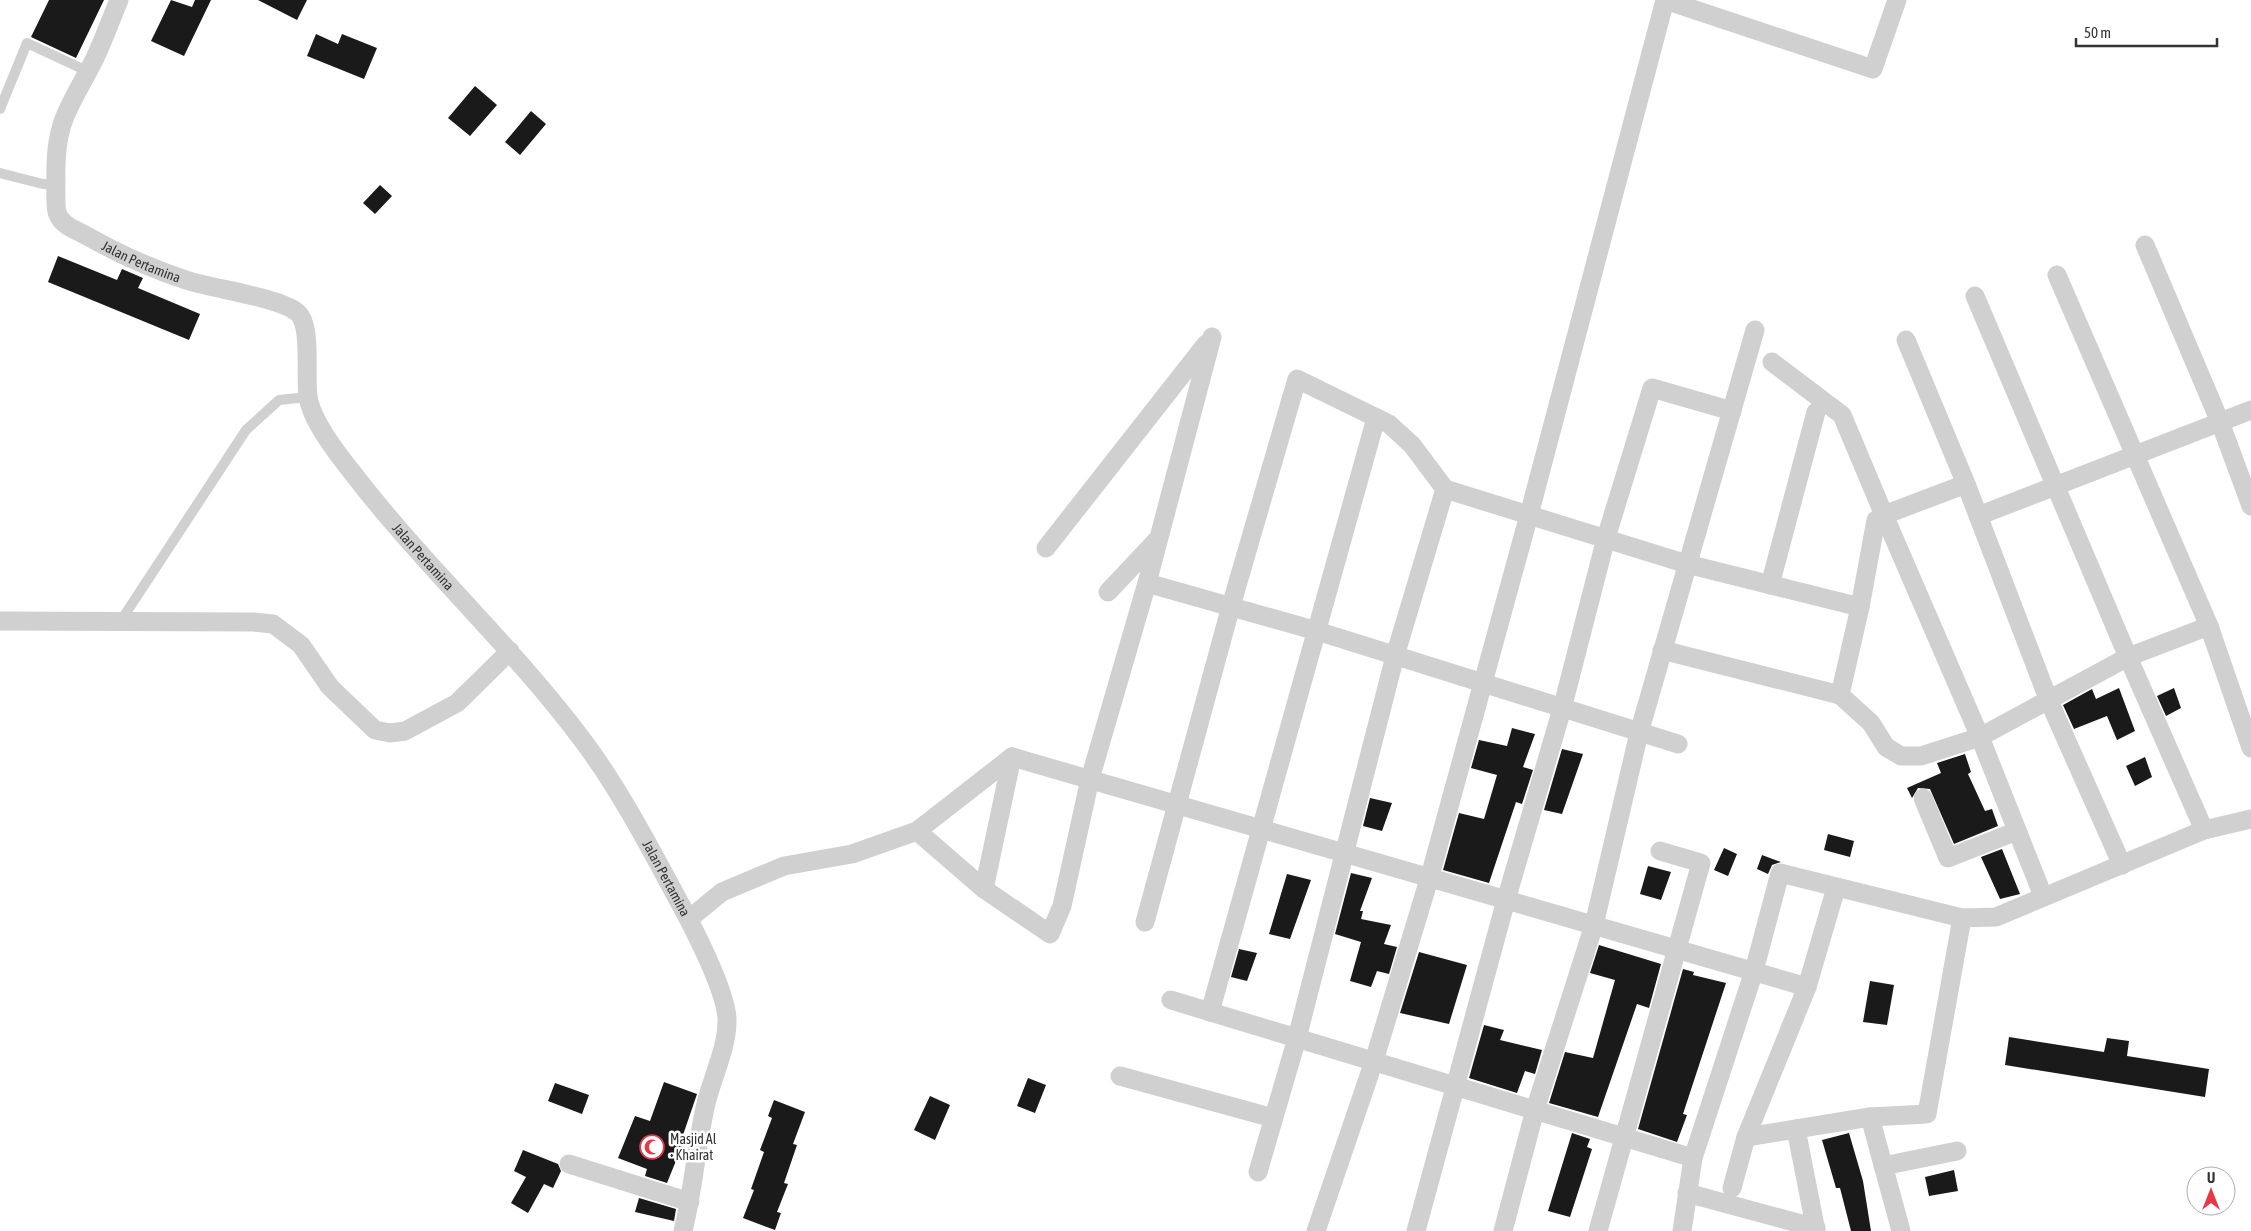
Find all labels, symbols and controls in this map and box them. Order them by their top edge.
scale bar [2076,15,2217,47]
text: 50 m [2084,24,2111,41]
street label: Jalan Pertamina [99,238,183,286]
street label: Jalan Pertamina [389,520,457,593]
street label: Jalan Pertamina [639,838,693,919]
place label: Masjid Al - Khairat [670,1131,717,1163]
mosque icon: Masjid Al - Khairat [639,1134,665,1160]
north arrow [2186,1166,2236,1216]
text: U [2207,1170,2215,1186]

